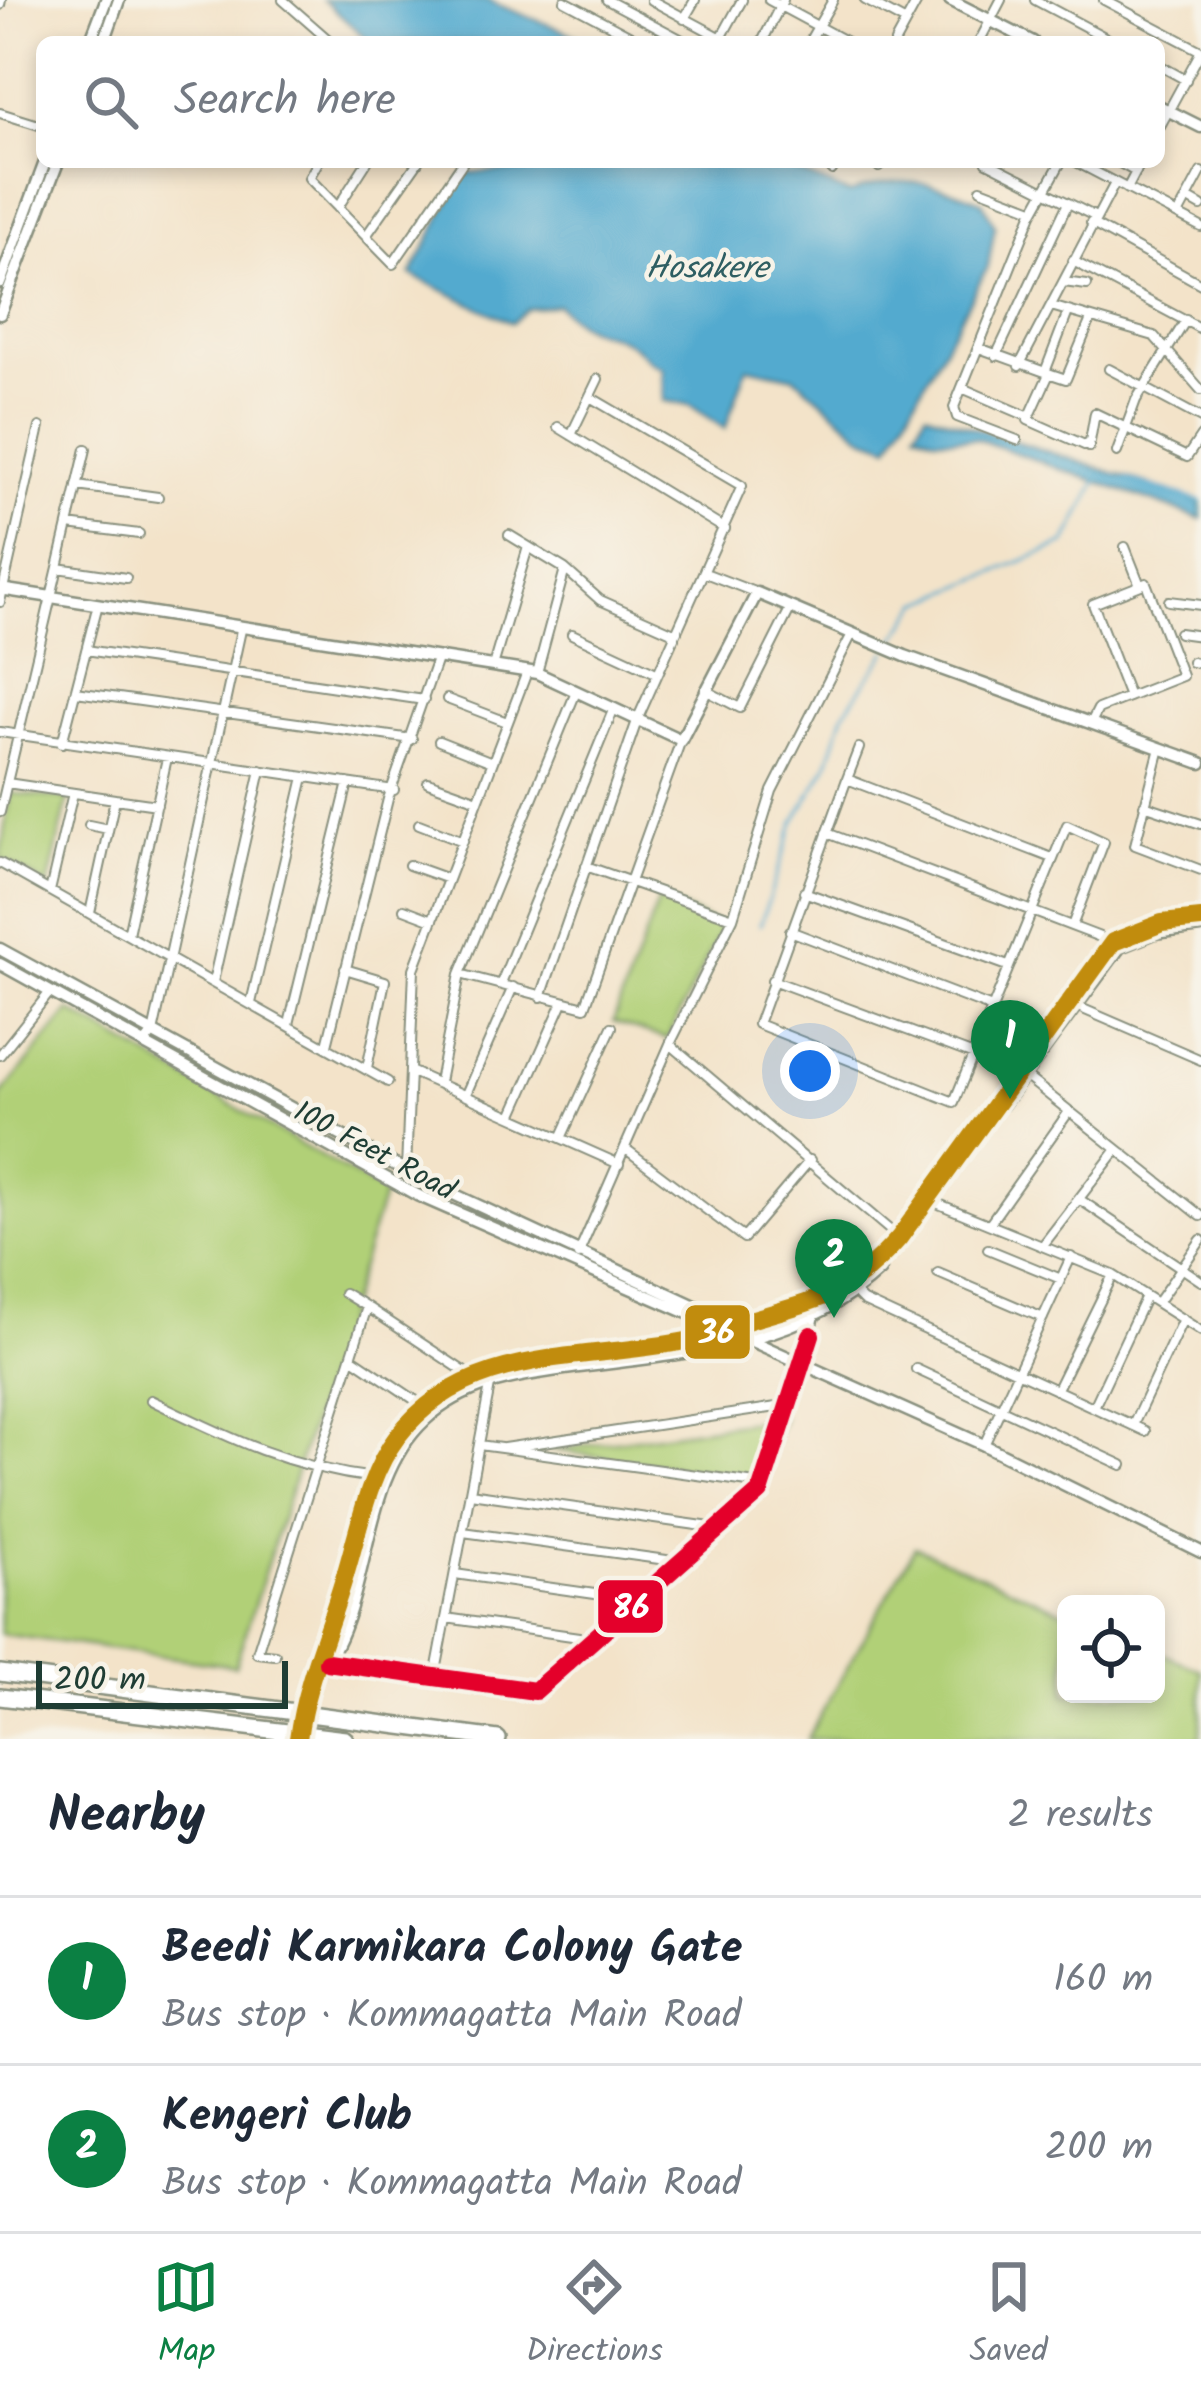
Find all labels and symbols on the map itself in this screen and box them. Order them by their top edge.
water label: Hosakere [646,243,771,296]
pin: 1 [971,1000,1049,1099]
your location [780,1041,840,1101]
street label: 100 Feet Road [284,1089,465,1215]
pin: 2 [795,1219,873,1318]
line badge: 36 [683,1303,752,1361]
text: 36 [698,1308,735,1361]
line badge: 86 [596,1578,665,1635]
text: 86 [612,1583,650,1636]
scale bar [36,1655,288,1708]

